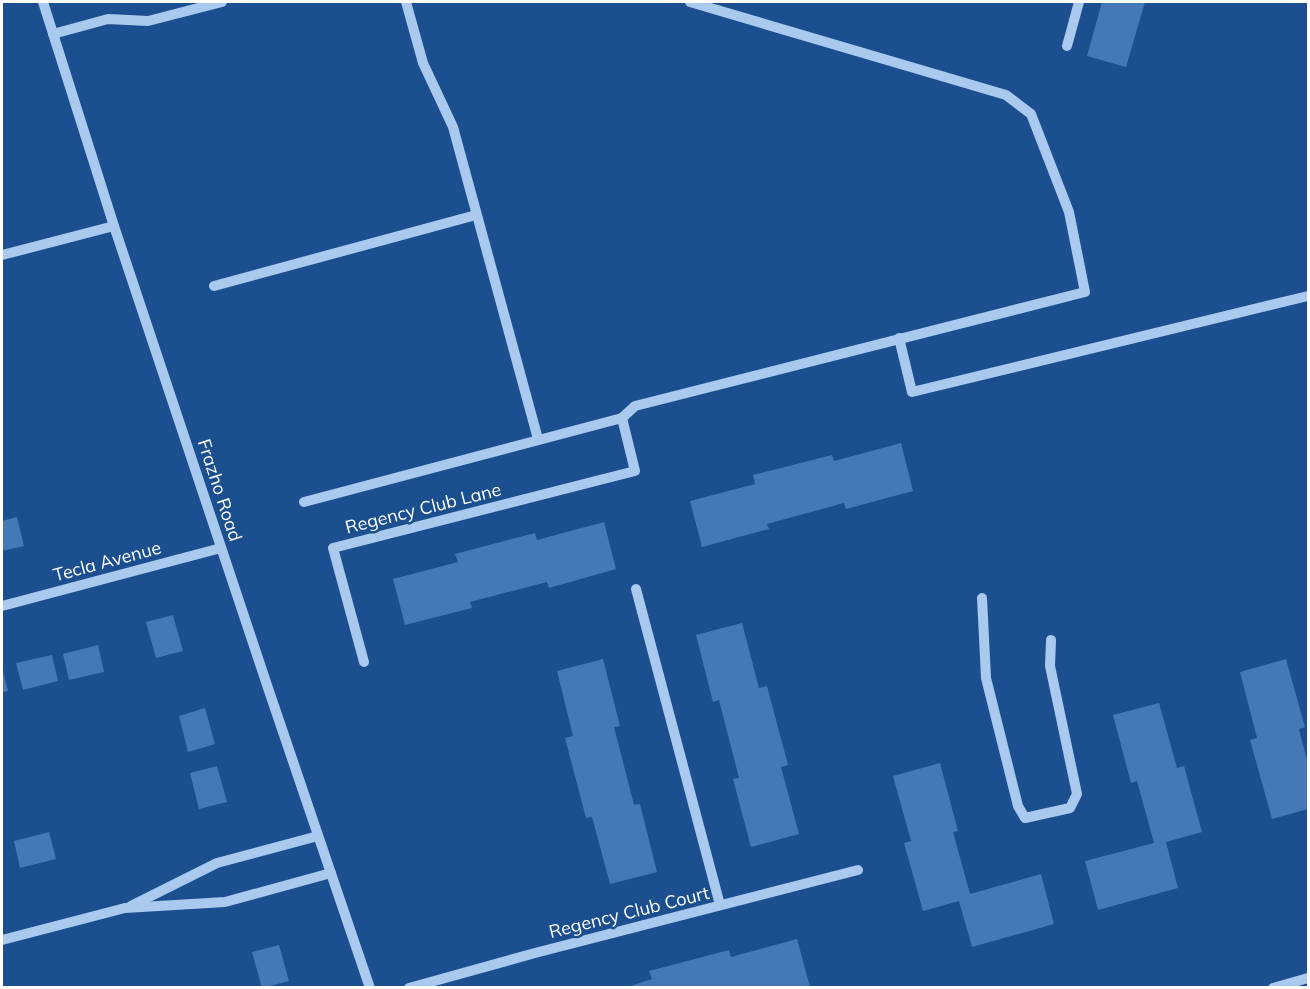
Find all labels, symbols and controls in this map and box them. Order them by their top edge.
street label: Frazho Road [193,436,247,544]
street label: Regency Club Lane [343,477,503,539]
street label: Tecla Avenue [51,536,163,586]
street label: Regency Club Court [546,881,712,943]

